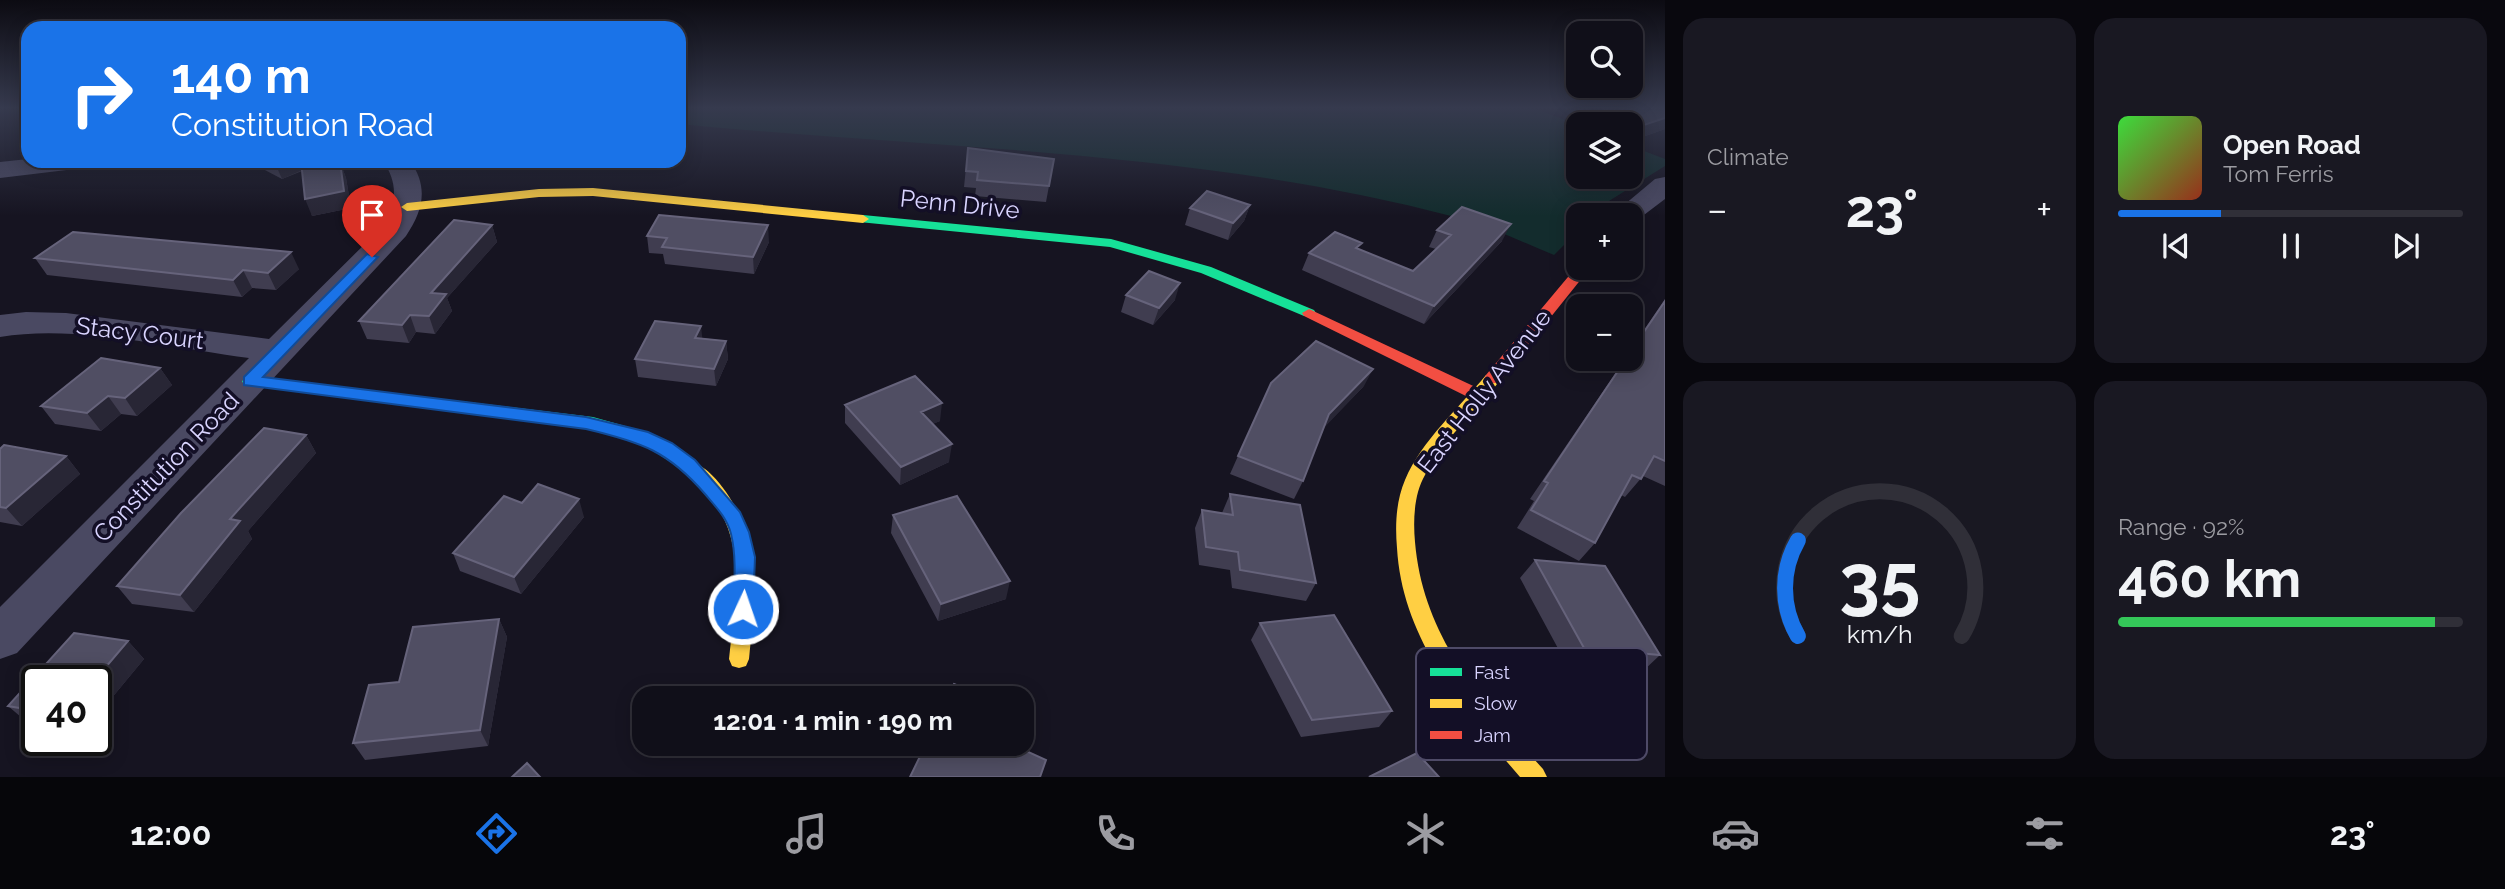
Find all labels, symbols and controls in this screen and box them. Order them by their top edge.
map controls [1566,21,1643,371]
button: search [1566,21,1643,98]
text: 140 m [171,47,311,104]
icon: right [56,49,147,140]
text: Constitution Road [171,106,434,143]
button: layers [1566,112,1643,189]
text: Open Road [2223,130,2361,160]
text: Climate [1707,143,1789,170]
text: Tom Ferris [2223,160,2334,187]
text: 23° [1846,178,1918,239]
street label: Penn Drive [899,183,1021,225]
pin [342,185,402,257]
text: − [1707,187,1727,232]
text: + [2036,187,2052,232]
icon: arrive [353,196,391,234]
button: + [1566,203,1643,280]
icon: previous [2157,227,2195,265]
icon: pause [2272,227,2310,265]
icon: next [2387,227,2425,265]
button: − [1566,294,1643,371]
street label: East Holly Avenue [1411,303,1557,479]
street label: Stacy Court [75,311,205,355]
street label: Constitution Road [87,386,245,548]
text: Range · 92% [2118,513,2244,540]
text: 35 [1839,538,1920,623]
text: 460 km [2118,548,2301,609]
position arrow [706,572,780,646]
text: km/h [1847,619,1912,649]
legend [1416,648,1647,760]
text: Fast [1474,661,1510,683]
speed limit sign: 40 [21,665,112,756]
text: Slow [1474,692,1518,714]
text: 12:01 · 1 min · 190 m [713,706,953,736]
text: Jam [1474,724,1511,746]
icon: directions [472,809,521,858]
icon: music [782,809,831,858]
icon: phone [1091,809,1140,858]
icon: climate [1401,809,1450,858]
icon: car [1711,809,1760,858]
icon: filters [2020,809,2069,858]
text: 12:00 [130,815,211,852]
text: 23° [2330,815,2375,852]

